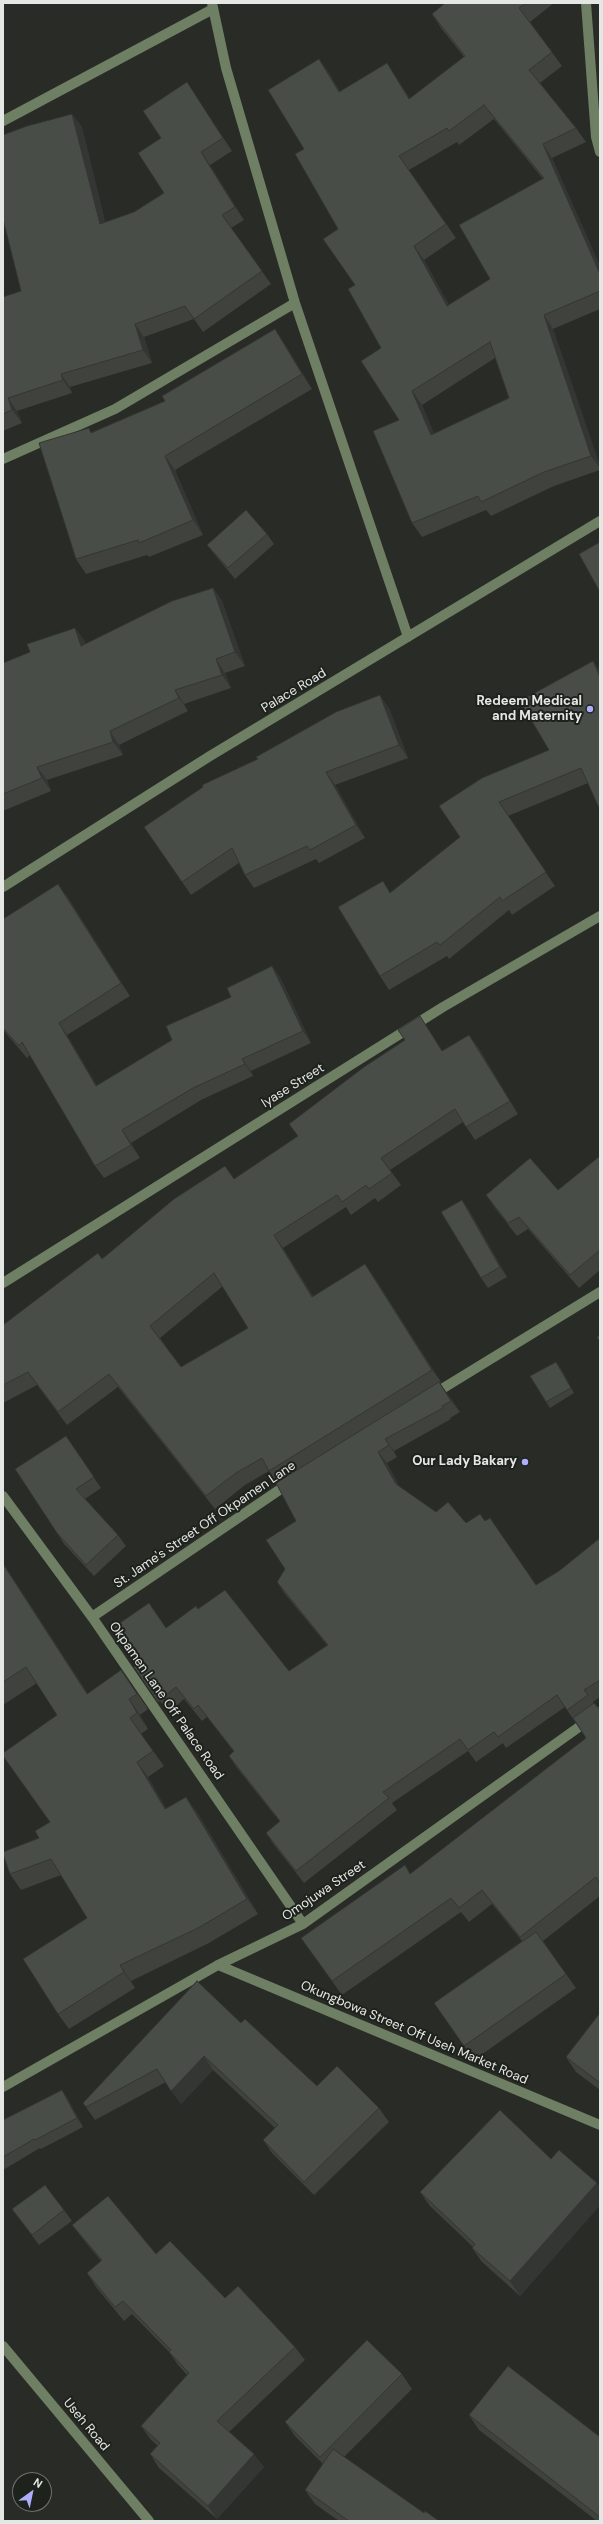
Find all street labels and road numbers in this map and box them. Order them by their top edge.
street label: Palace Road [259,666,329,716]
street label: Iyase Street [259,1061,327,1111]
street label: St. Jame's Street Off Okpamen Lane [111,1458,299,1592]
street label: Okpamen Lane Off Palace Road [105,1619,227,1783]
street label: Omojuwa Street [279,1857,369,1925]
street label: Okungbowa Street Off Useh Market Road [298,1978,530,2088]
street label: Useh Road [60,2396,112,2454]

